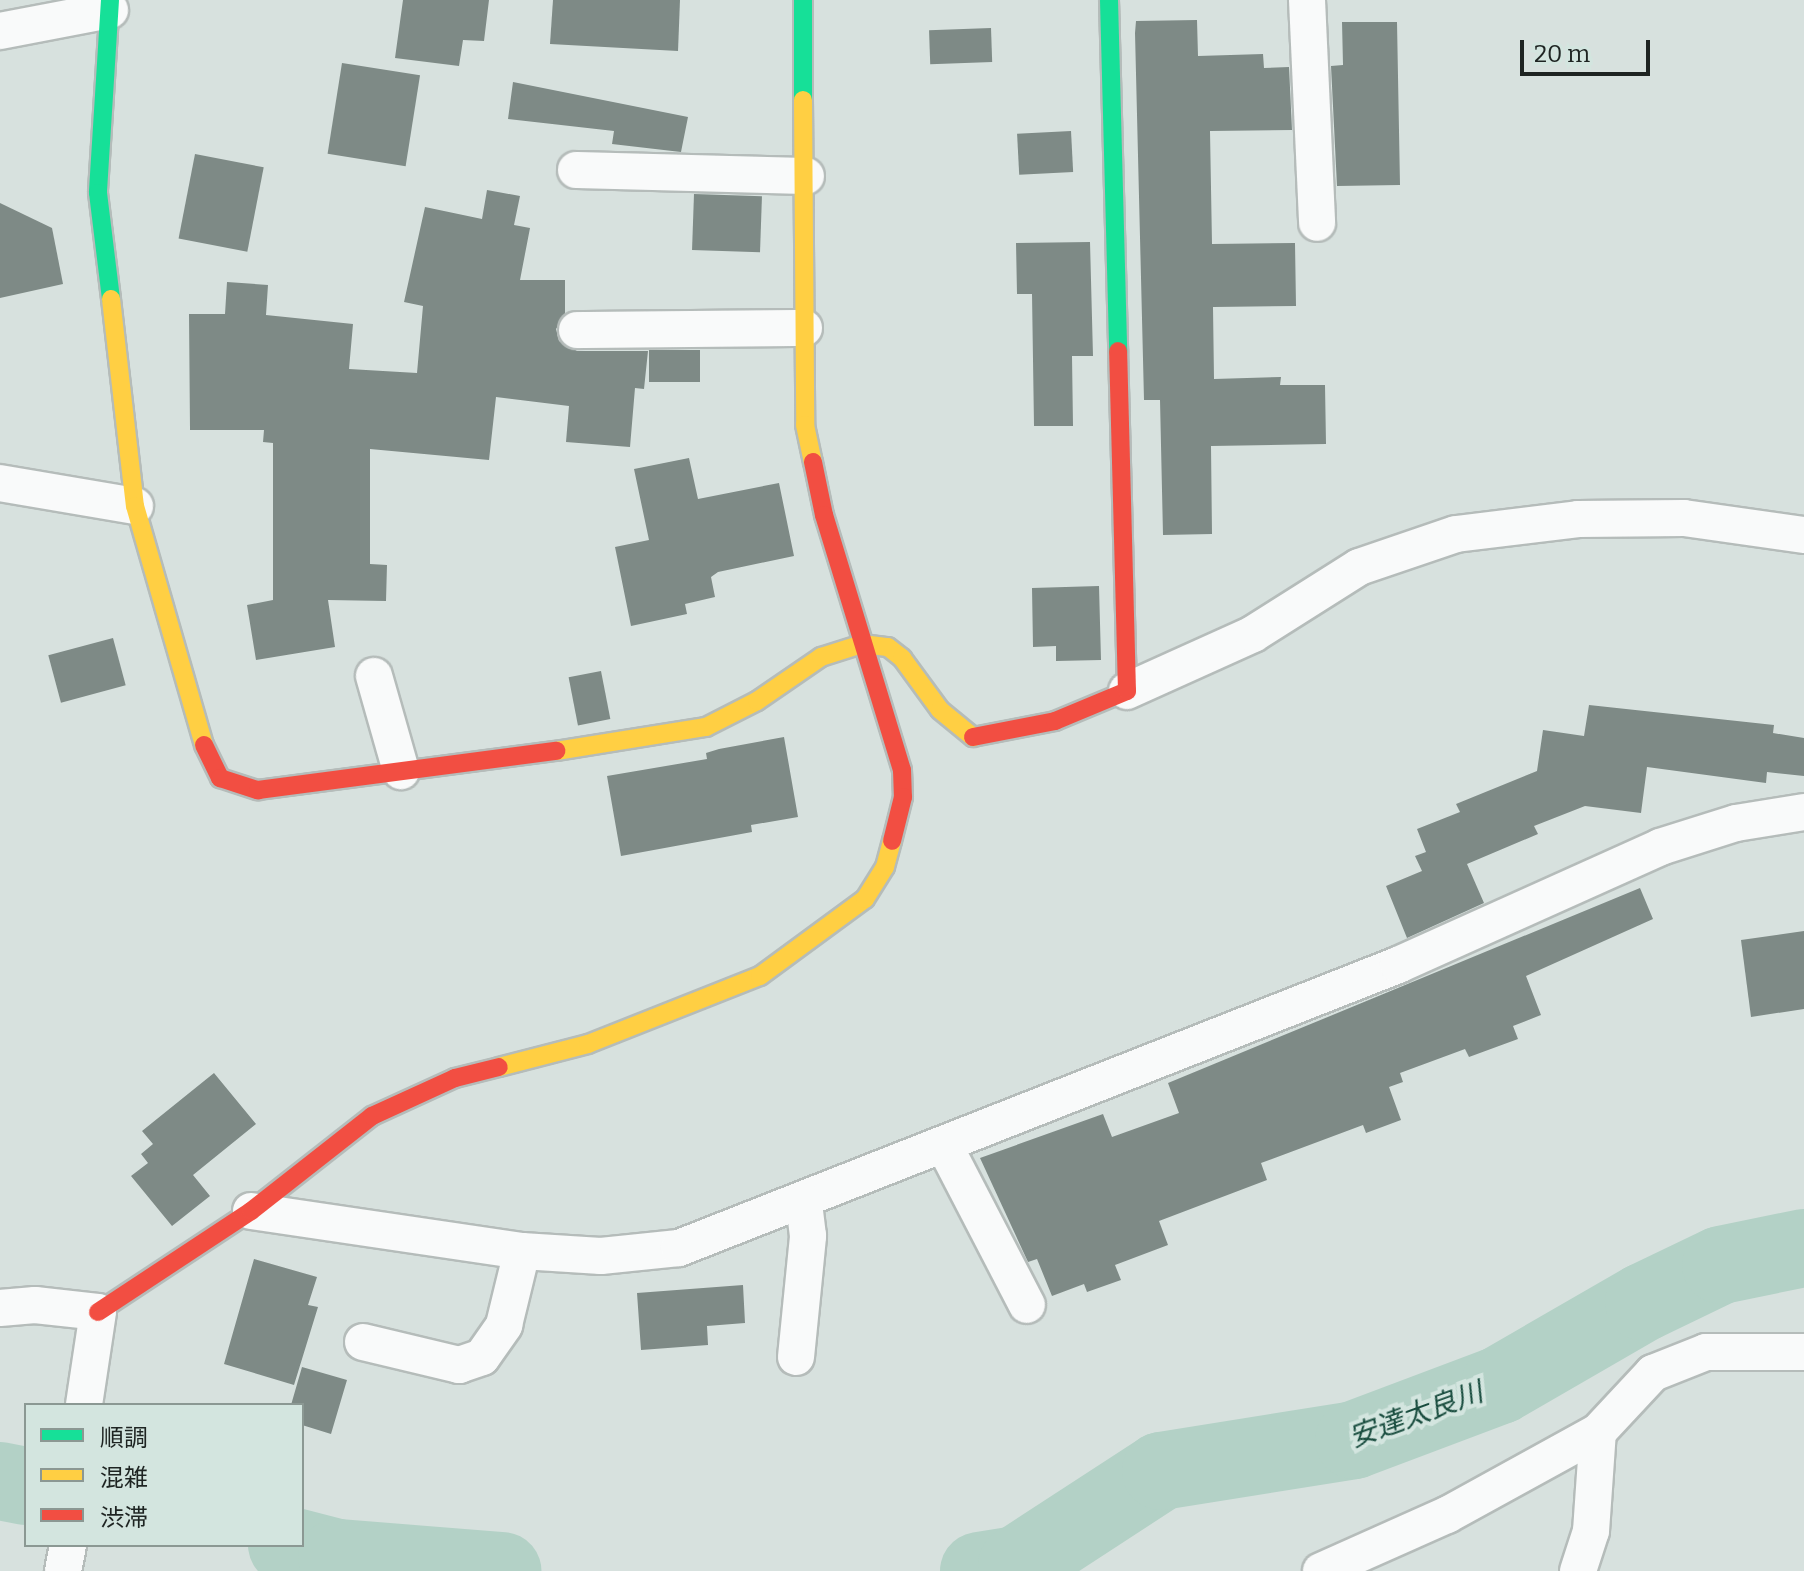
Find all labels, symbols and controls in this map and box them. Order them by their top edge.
scale bar [1524,24,1654,74]
text: 20 m [1534,40,1590,68]
water label: 安達太良川 [1344,1375,1488,1455]
legend [24,1403,304,1547]
text: 順調 [100,1424,148,1452]
text: 混雑 [100,1464,148,1492]
text: 渋滞 [100,1504,148,1532]

